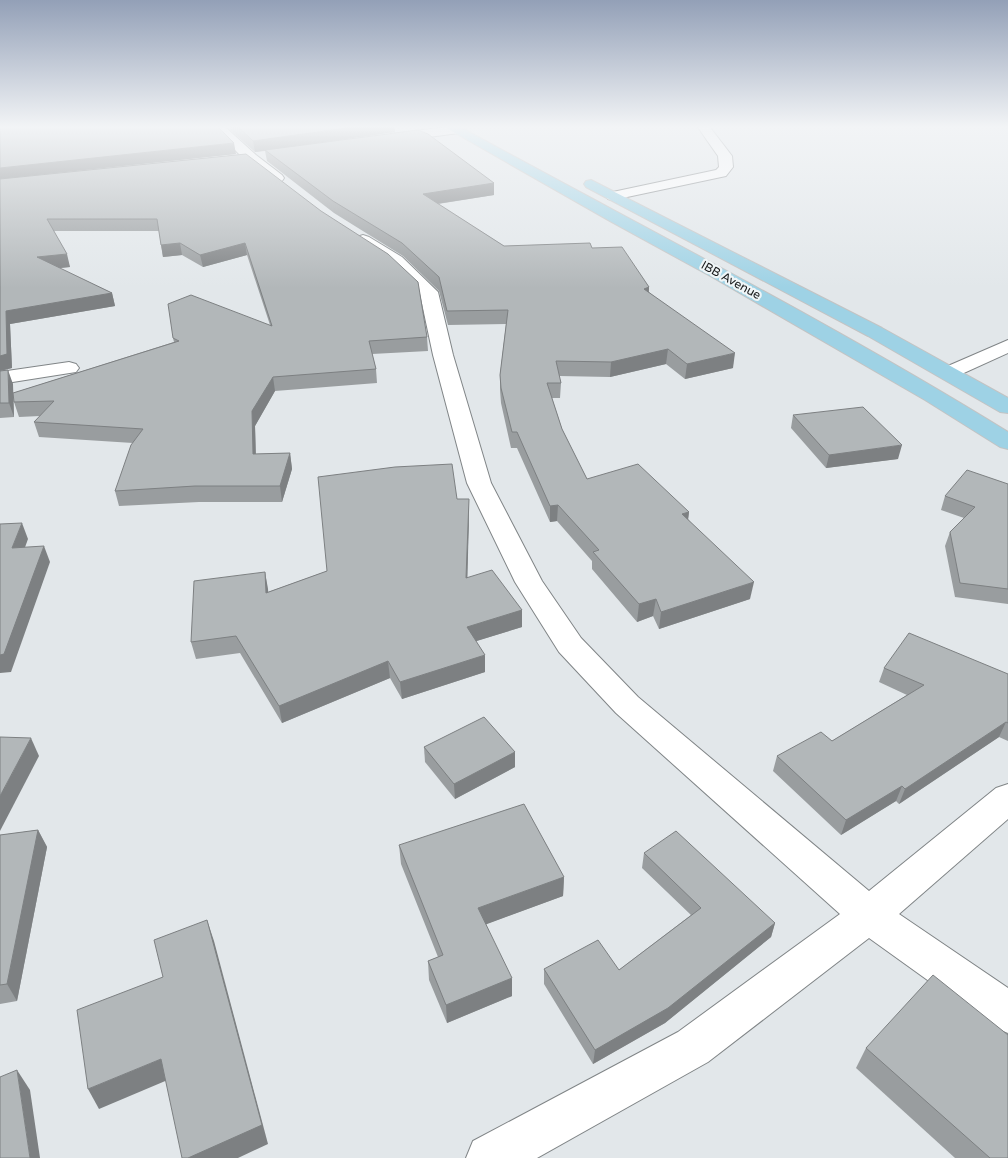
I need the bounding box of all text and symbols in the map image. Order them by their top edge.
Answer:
street label: IBB Avenue [699,258,763,302]

